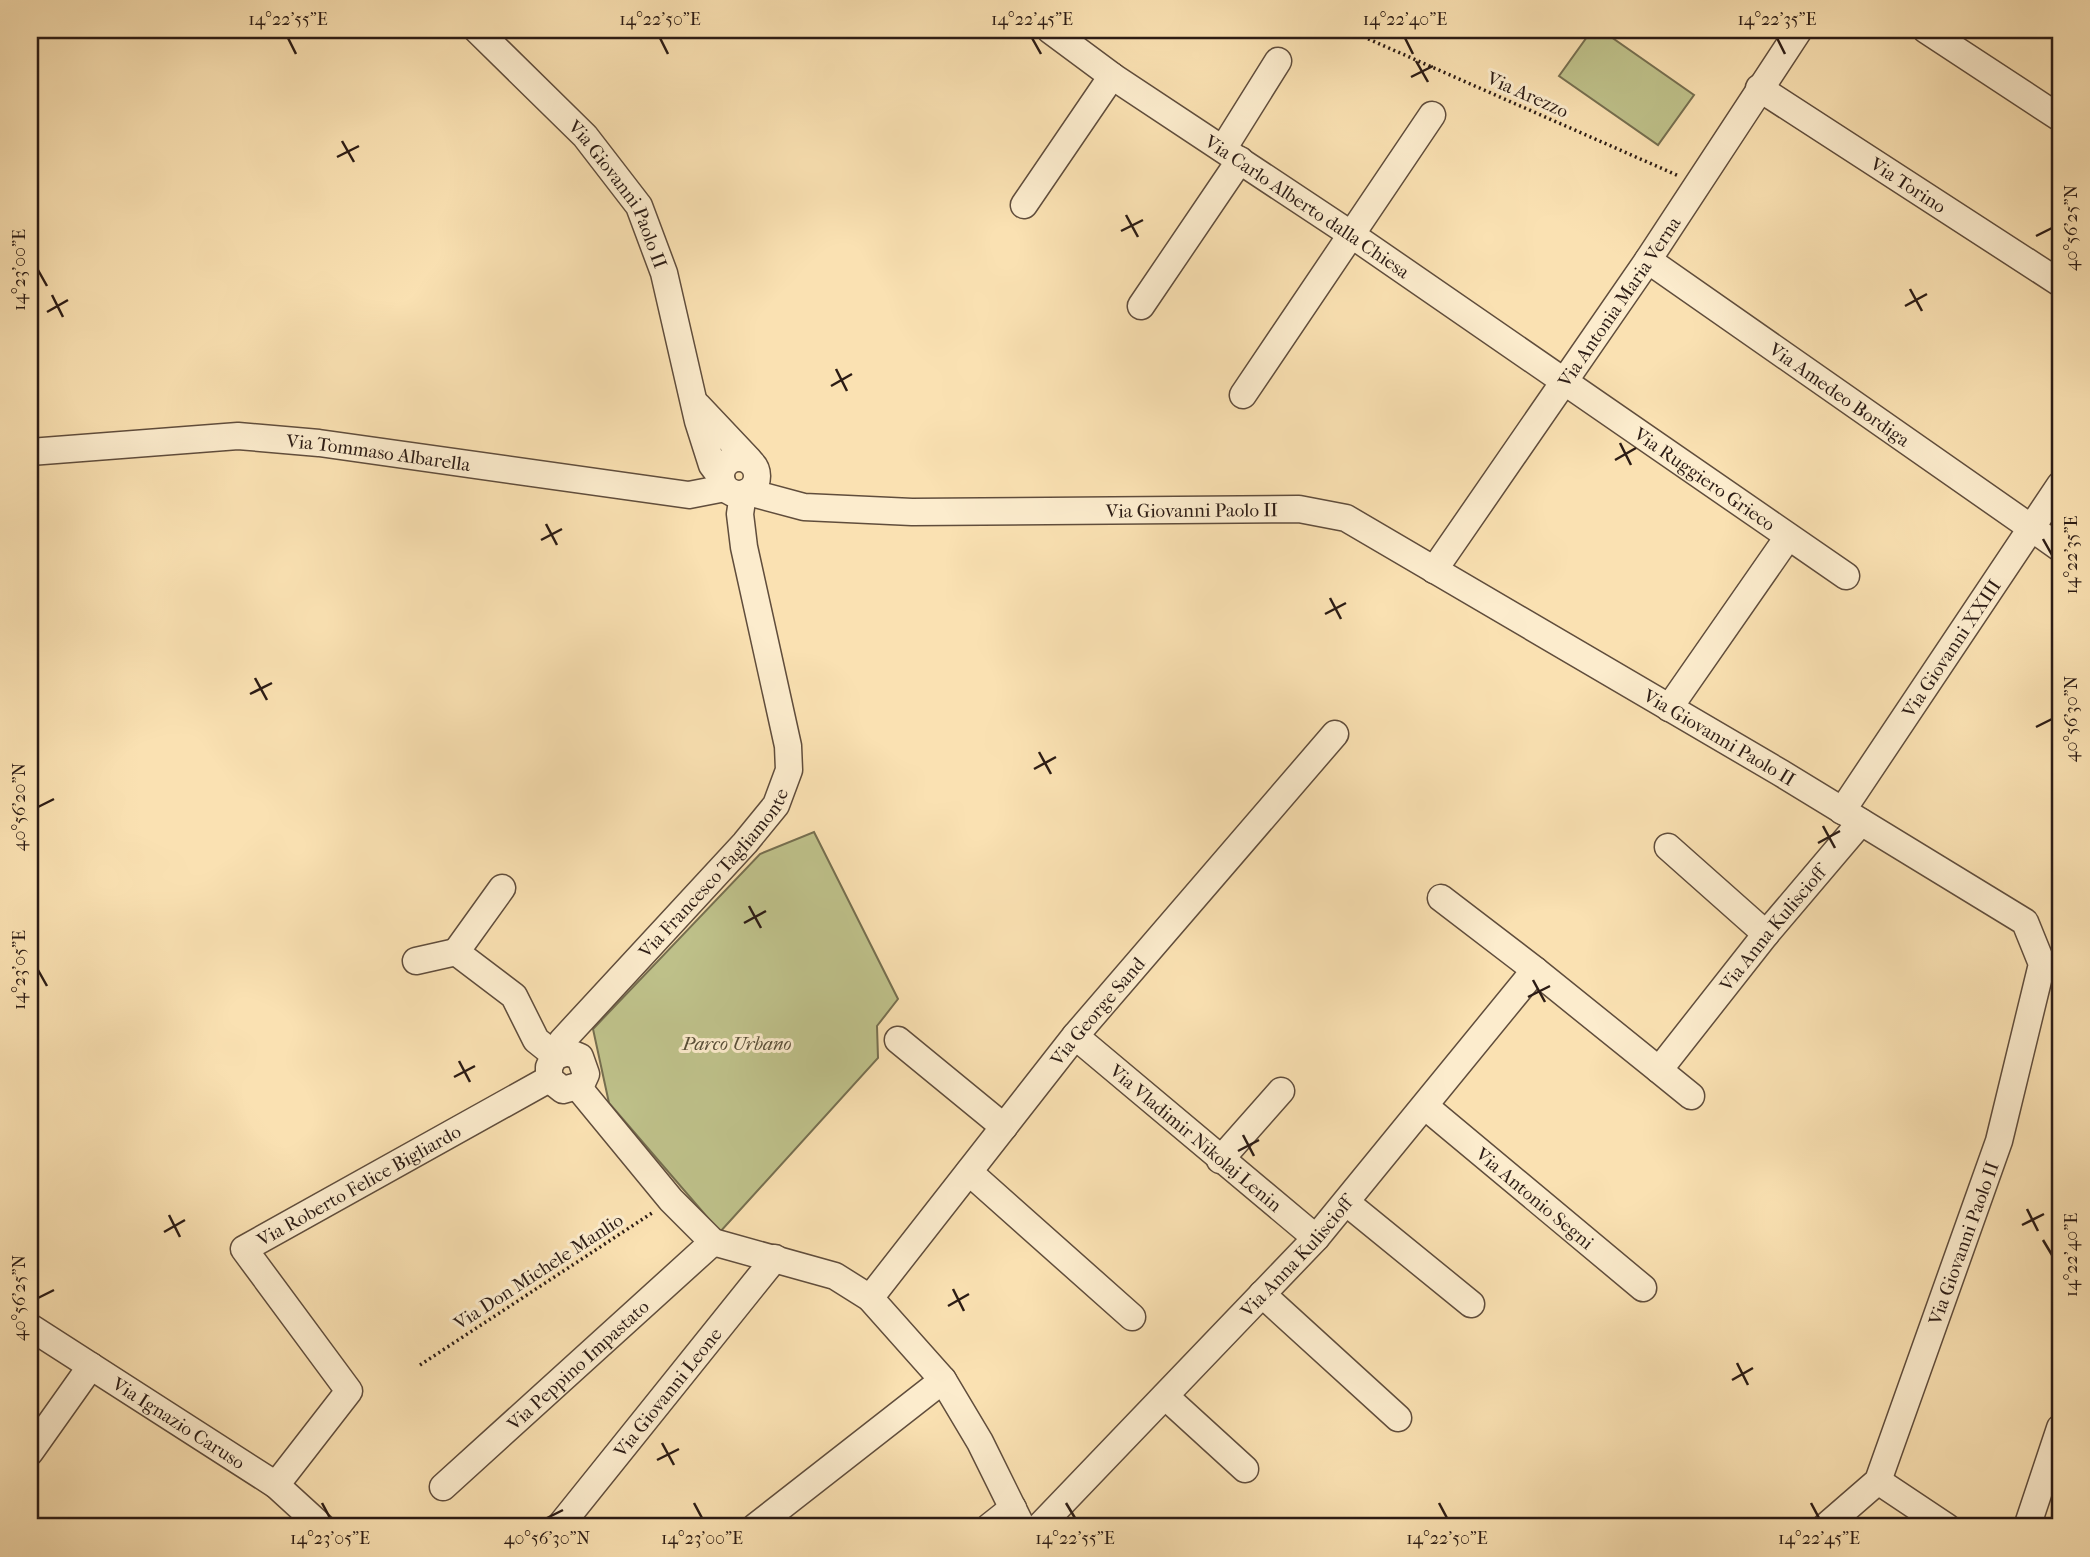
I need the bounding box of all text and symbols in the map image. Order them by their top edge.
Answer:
text: 14°22'55"E [248,9,328,30]
text: 14°22'50"E [619,9,701,30]
text: 14°22'45"E [991,9,1073,30]
text: 14°22'40"E [1363,9,1447,30]
text: 14°22'35"E [1737,9,1817,30]
street label: Via Arezzo [1482,67,1572,123]
street label: Via Giovanni Paolo II [563,115,671,271]
street label: Via Carlo Alberto dalla Chiesa [1200,130,1414,283]
street label: Via Torino [1865,153,1950,218]
text: 40°56'25"N [2061,185,2082,271]
street label: Via Antonia Maria Verna [1553,213,1686,392]
text: 14°23'00"E [9,229,30,311]
street label: Via Amedeo Bordiga [1764,338,1914,452]
street label: Via Ruggiero Grieco [1629,423,1779,536]
street label: Via Tommaso Albarella [284,430,472,476]
street label: Via Giovanni Paolo II [1105,499,1278,523]
text: 14°22'35"E [2061,515,2082,595]
street label: Via Giovanni XXIII [1897,576,2006,723]
text: 40°56'30"N [2061,675,2082,762]
street label: Via Giovanni Paolo II [1638,684,1799,791]
text: 40°56'20"N [9,762,30,851]
street label: Via Francesco Tagliamonte [634,786,793,963]
street label: Via Anna Kuliscioff [1715,859,1834,997]
text: 14°23'05"E [9,930,30,1010]
street label: Via George Sand [1046,953,1150,1071]
park label: Parco Urbano [681,1033,792,1055]
street label: Via Vladimir Nikolaj Lenin [1104,1059,1286,1217]
street label: Via Roberto Felice Bigliardo [253,1120,465,1252]
street label: Via Antonio Segni [1470,1143,1598,1254]
street label: Via Giovanni Paolo II [1924,1159,2004,1329]
street label: Via Anna Kuliscioff [1236,1189,1360,1323]
street label: Via Don Michele Manlio [449,1209,627,1335]
text: 14°22'40"E [2061,1213,2082,1297]
text: 40°56'25"N [9,1255,30,1341]
street label: Via Peppino Impastato [502,1295,654,1436]
street label: Via Giovanni Leone [609,1324,727,1463]
street label: Via Ignazio Caruso [107,1372,249,1474]
text: 14°23'05"E [290,1528,370,1549]
text: 40°56'30"N [504,1528,591,1549]
text: 14°23'00"E [661,1528,743,1549]
text: 14°22'55"E [1035,1528,1115,1549]
text: 14°22'50"E [1406,1528,1488,1549]
text: 14°22'45"E [1778,1528,1860,1549]

